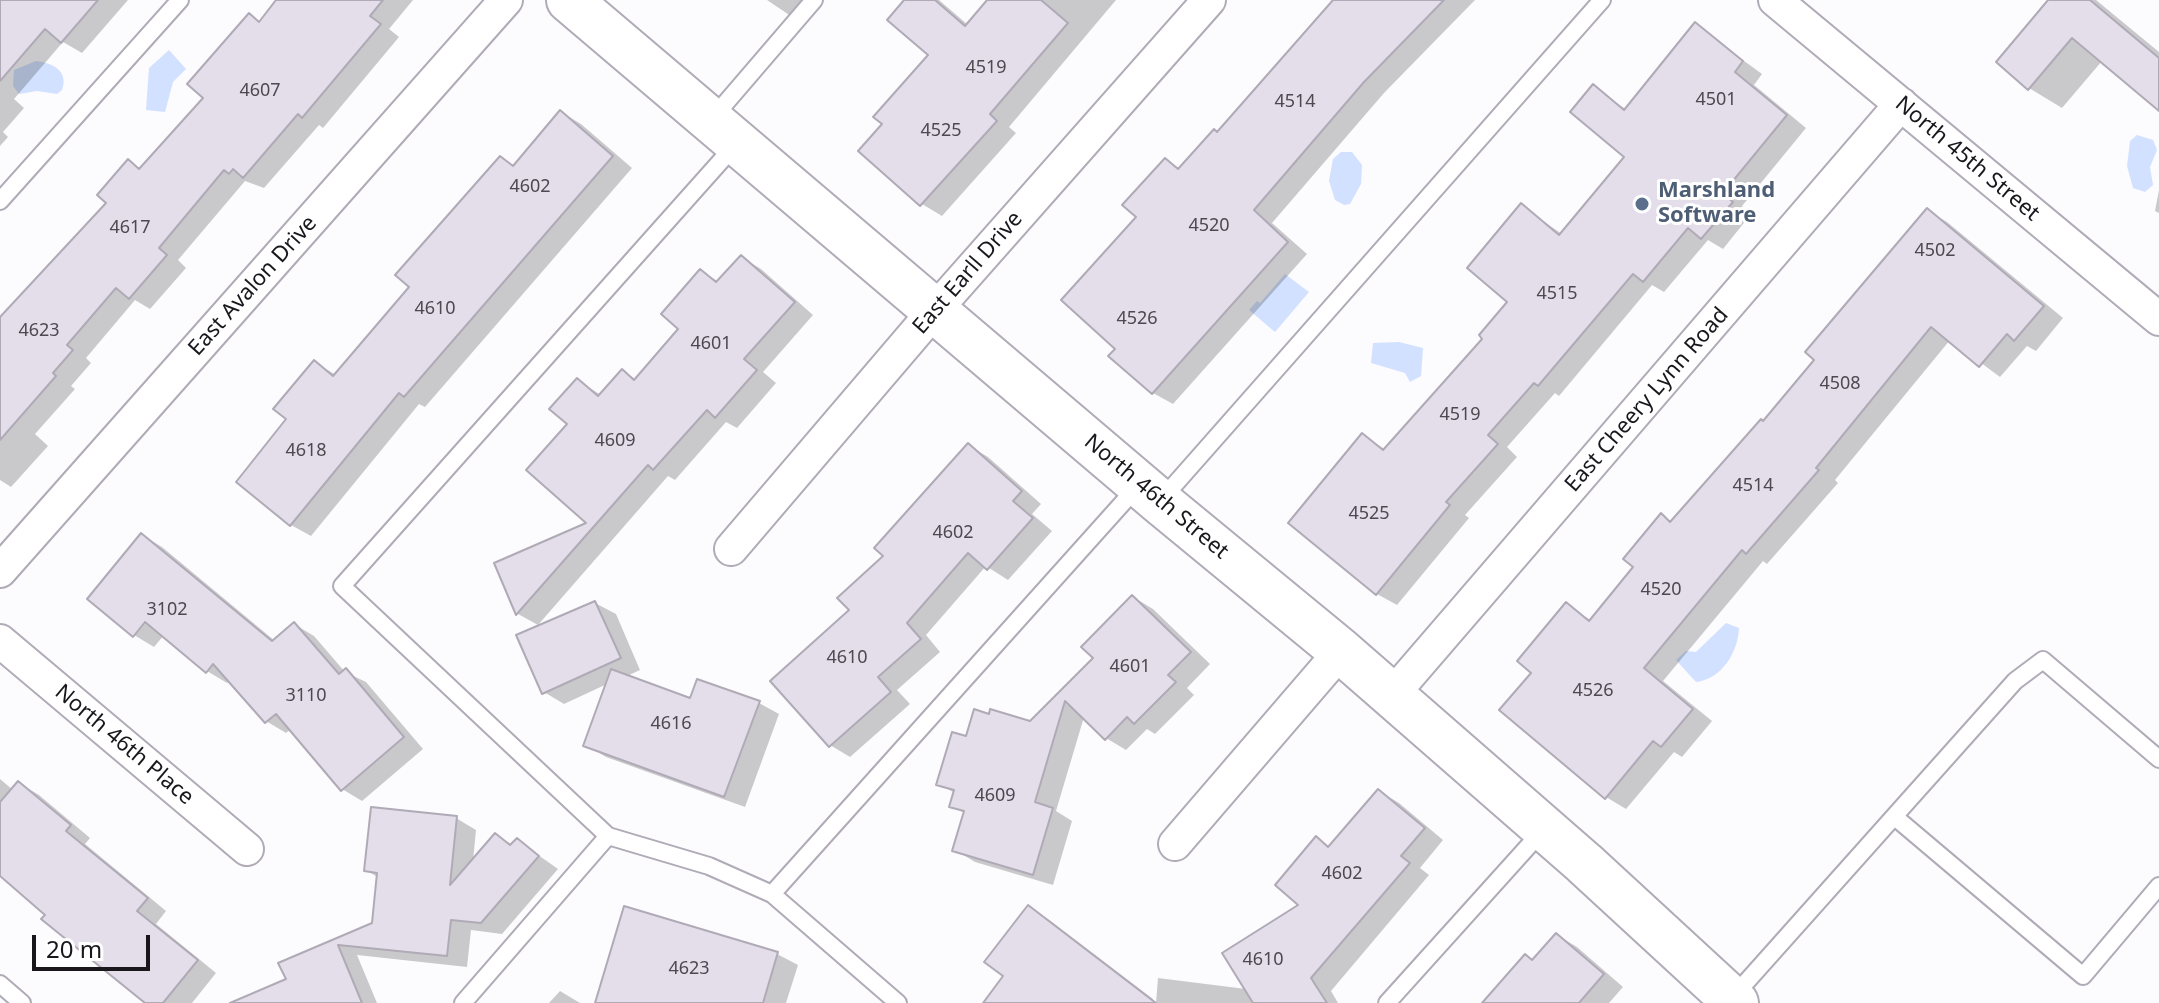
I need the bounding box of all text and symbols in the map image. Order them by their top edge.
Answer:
house number: 4519 [965,57,1007,79]
house number: 4607 [239,80,281,102]
house number: 4501 [1695,89,1737,111]
house number: 4514 [1274,91,1316,113]
street label: North 45th Street [1889,91,2045,227]
house number: 4525 [920,120,962,142]
house number: 4602 [509,176,551,198]
place label: Marshland Software [1658,178,1775,230]
marker: Marshland Software [1633,195,1651,213]
street label: East Earll Drive [908,206,1028,340]
street label: East Avalon Drive [183,211,323,361]
house number: 4520 [1188,215,1230,237]
house number: 4617 [109,217,151,239]
house number: 4502 [1914,240,1956,262]
house number: 4515 [1536,283,1578,305]
house number: 4610 [414,298,456,320]
street label: East Cheery Lynn Road [1560,302,1734,498]
house number: 4526 [1116,308,1158,330]
house number: 4623 [18,320,60,342]
house number: 4601 [690,333,732,355]
house number: 4508 [1819,373,1861,395]
house number: 4519 [1439,404,1481,426]
street label: North 46th Street [1078,429,1234,565]
house number: 4609 [594,430,636,452]
house number: 4618 [285,440,327,462]
house number: 4514 [1732,475,1774,497]
house number: 4525 [1348,503,1390,525]
house number: 4602 [932,522,974,544]
house number: 4520 [1640,579,1682,601]
house number: 3102 [146,599,188,621]
house number: 4610 [826,647,868,669]
house number: 4601 [1109,656,1151,678]
street label: North 46th Place [49,679,199,811]
house number: 4526 [1572,680,1614,702]
house number: 3110 [285,685,327,707]
house number: 4616 [650,713,692,735]
house number: 4609 [974,785,1016,807]
house number: 4602 [1321,863,1363,885]
scale bar [36,919,154,969]
text: 20 m [46,932,102,965]
house number: 4610 [1242,949,1284,971]
house number: 4623 [668,958,710,980]

